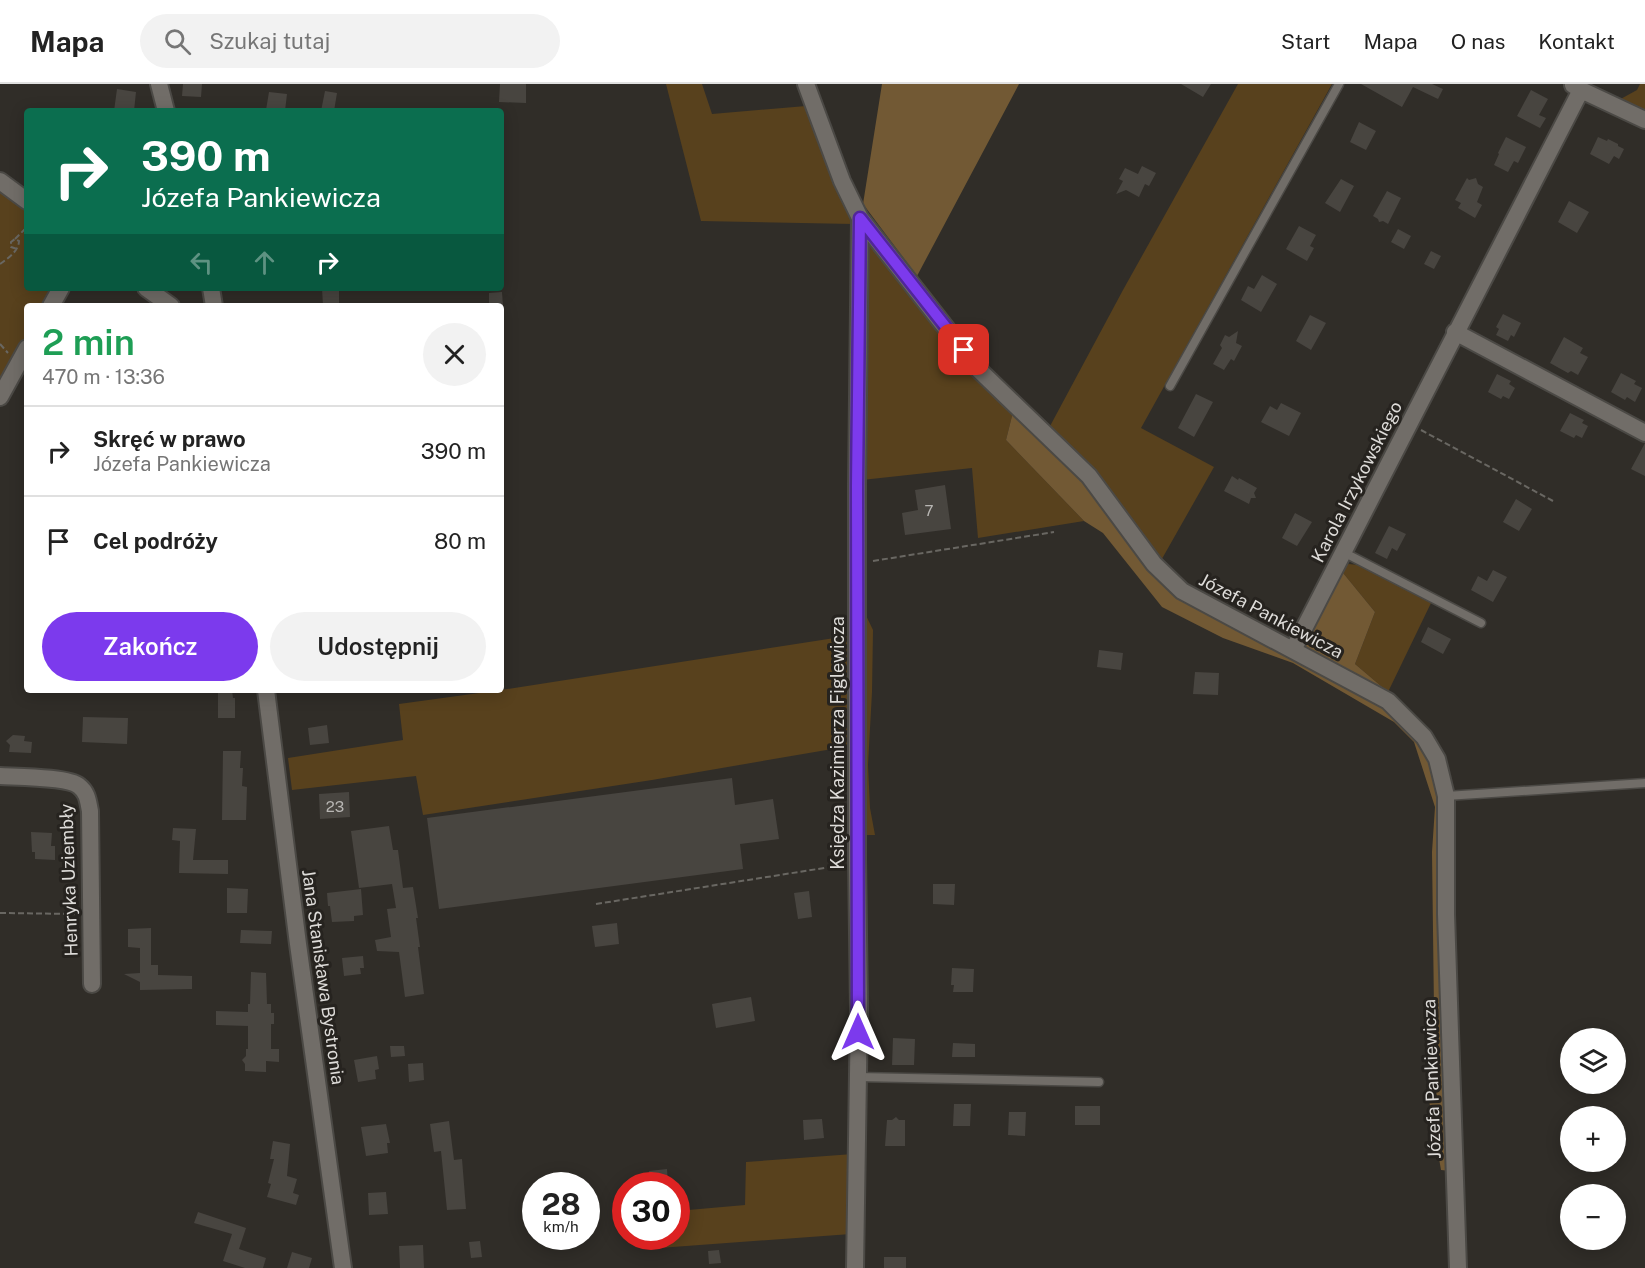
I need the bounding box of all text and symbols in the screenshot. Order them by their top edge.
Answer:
search box [140,14,560,68]
text: Mapa [30,25,104,58]
icon: search [161,25,194,58]
text: Szukaj tutaj [209,28,330,54]
text: Start [1281,29,1331,54]
text: Mapa [1364,29,1418,54]
text: O nas [1451,29,1505,54]
text: Kontakt [1538,29,1615,54]
text: 390 m [141,131,271,180]
icon: right [42,132,120,210]
text: Józefa Pankiewicza [141,181,381,213]
icon: left [185,246,218,279]
icon: ahead [248,246,281,279]
icon: right [311,246,344,279]
text: 2 min [42,321,135,363]
button: close [423,323,486,386]
pin [938,324,989,375]
icon: arrive [947,333,980,366]
text: 470 m · 13:36 [42,365,165,389]
street label: Karola Irzykowskiego [1307,398,1406,566]
text: Skręć w prawo [93,426,246,452]
icon: right [42,435,75,468]
text: 390 m [421,438,486,464]
text: Józefa Pankiewicza [93,452,271,476]
house number: 7 [924,502,934,519]
icon: arrive [42,525,75,558]
text: Cel podróży [93,528,218,554]
text: 80 m [434,528,486,554]
street label: Józefa Pankiewicza [1196,569,1347,662]
button: Zakończ [42,612,258,681]
button: Udostępnij [270,612,486,681]
street label: Księdza Kazimierza Figlewicza [827,616,848,870]
house number: 23 [326,798,344,815]
street label: Henryka Uziembły [55,803,82,957]
street label: Jana Stanisława Bystronia [298,868,349,1086]
street label: Józefa Pankiewicza [1418,999,1445,1159]
position arrow [826,1000,890,1064]
map controls [1560,1028,1626,1250]
button: layers [1560,1028,1626,1094]
button: + [1560,1106,1626,1172]
speed limit sign: 30 [612,1172,690,1250]
button: − [1560,1184,1626,1250]
text: 28 [541,1186,581,1222]
text: km/h [543,1218,579,1235]

